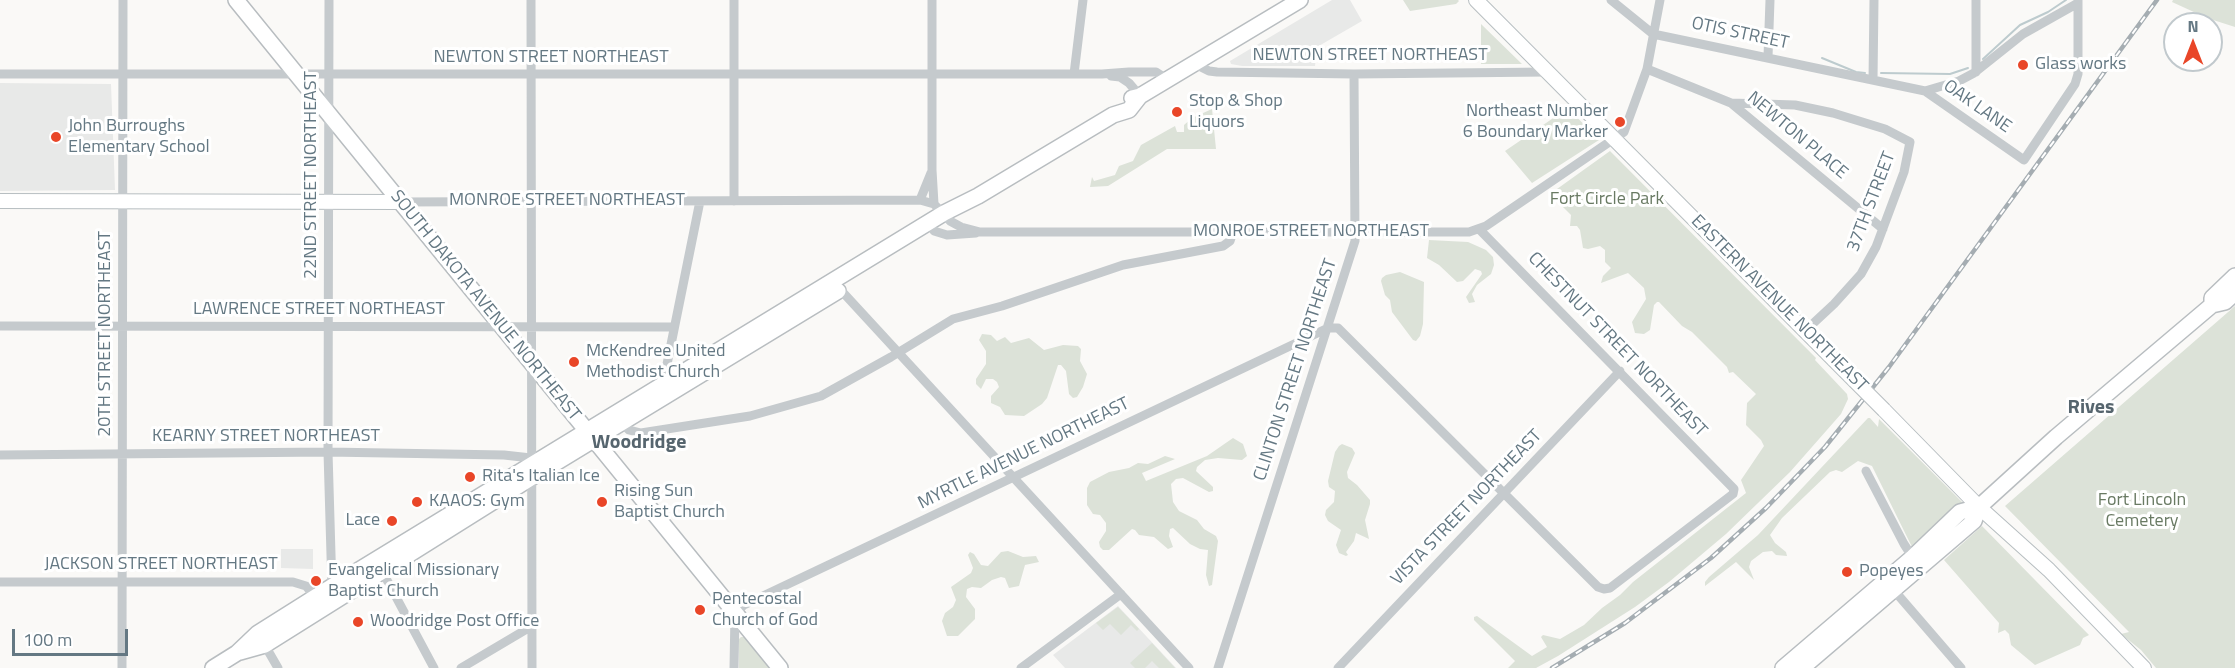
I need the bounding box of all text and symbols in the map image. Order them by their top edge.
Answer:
north arrow [2163,12,2223,72]
street label: OTIS STREET [1689,13,1791,55]
text: N [2187,14,2199,38]
street label: NEWTON STREET NORTHEAST [1252,45,1488,67]
street label: NEWTON STREET NORTHEAST [433,47,669,69]
place label: Glass works [2035,54,2126,76]
marker: Glass works [2016,58,2030,72]
street label: 22ND STREET NORTHEAST [301,71,323,279]
street label: OAK LANE [1939,76,2015,138]
street label: NEWTON PLACE [1742,88,1852,184]
place label: Stop & Shop Liquors [1189,91,1283,134]
place label: Northeast Number 6 Boundary Marker [1463,101,1608,144]
marker: Stop & Shop Liquors [1170,105,1184,119]
marker: Northeast Number 6 Boundary Marker [1613,115,1627,129]
place label: John Burroughs Elementary School [68,116,210,158]
marker: John Burroughs Elementary School [49,130,63,144]
street label: 37TH STREET [1843,149,1901,255]
street label: SOUTH DAKOTA AVENUE NORTHEAST [385,186,585,426]
park label: Fort Circle Park [1550,189,1664,211]
street label: MONROE STREET NORTHEAST [449,190,685,212]
street label: EASTERN AVENUE NORTHEAST [1686,211,1872,397]
street label: MONROE STREET NORTHEAST [1193,221,1429,243]
street label: 20TH STREET NORTHEAST [95,231,117,437]
street label: CHESTNUT STREET NORTHEAST [1523,248,1711,442]
street label: CLINTON STREET NORTHEAST [1250,256,1342,484]
street label: LAWRENCE STREET NORTHEAST [193,299,445,321]
place label: McKendree United Methodist Church [586,341,725,384]
marker: McKendree United Methodist Church [567,355,581,369]
street label: MYRTLE AVENUE NORTHEAST [915,393,1133,515]
district label: Rives [2067,396,2115,420]
street label: KEARNY STREET NORTHEAST [152,426,380,448]
street label: VISTA STREET NORTHEAST [1387,426,1547,590]
district label: Woodridge [592,431,686,455]
place label: Rita's Italian Ice [482,466,600,488]
marker: Rita's Italian Ice [463,470,477,484]
place label: Rising Sun Baptist Church [614,481,725,524]
park label: Fort Lincoln Cemetery [2098,490,2186,532]
place label: KAAOS: Gym [429,491,525,513]
marker: KAAOS: Gym [410,495,424,509]
marker: Rising Sun Baptist Church [595,495,609,509]
place label: Lace [346,510,380,532]
marker: Lace [385,514,399,528]
street label: JACKSON STREET NORTHEAST [44,554,278,576]
place label: Evangelical Missionary Baptist Church [328,560,499,602]
place label: Popeyes [1859,561,1924,583]
marker: Popeyes [1840,565,1854,579]
marker: Evangelical Missionary Baptist Church [309,574,323,588]
place label: Pentecostal Church of God [712,589,818,632]
marker: Pentecostal Church of God [693,603,707,617]
place label: Woodridge Post Office [370,611,539,633]
marker: Woodridge Post Office [351,615,365,629]
scale bar [15,617,130,655]
text: 100 m [23,626,72,653]

